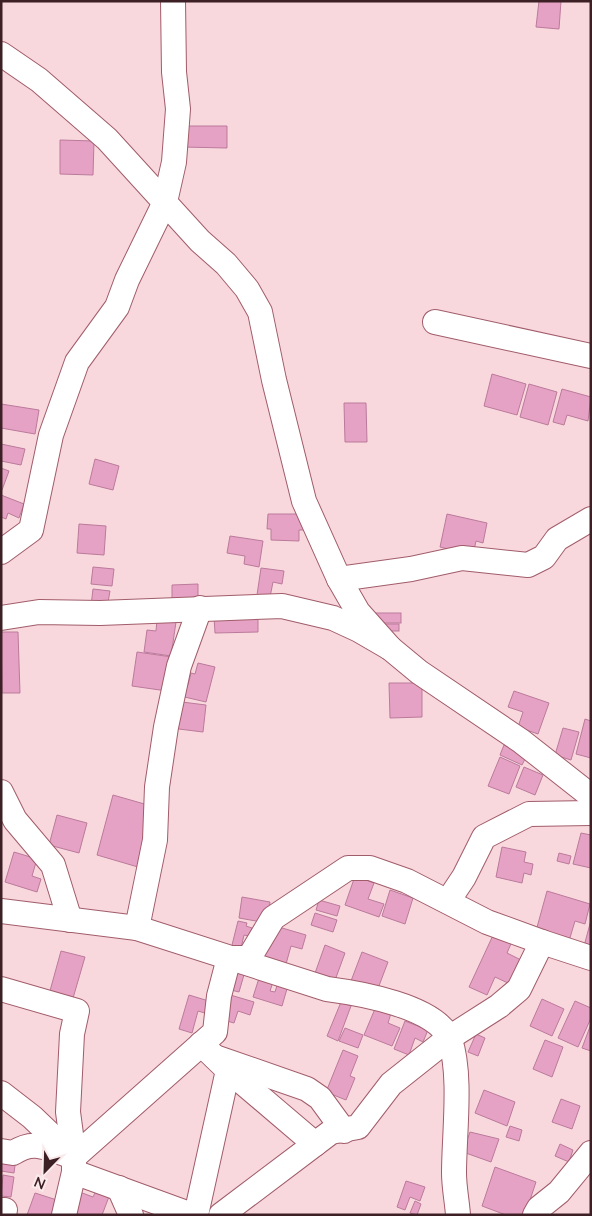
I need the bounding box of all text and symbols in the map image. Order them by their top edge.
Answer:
north arrow [20,1146,70,1196]
text: N [31,1173,48,1193]

